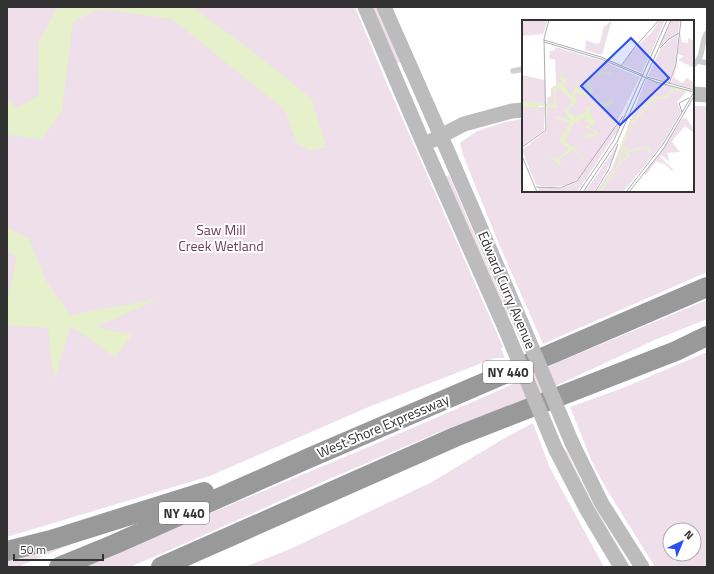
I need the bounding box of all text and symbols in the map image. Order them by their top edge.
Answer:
inset map [522,20,694,192]
park label: Saw Mill Creek Wetland [178,219,264,256]
street label: Edward Curry Avenue [473,228,542,352]
road number: NY 440 [483,361,533,383]
street label: West Shore Expressway [314,388,452,463]
road number: NY 440 [159,502,209,524]
north arrow [662,522,702,562]
text: N [681,526,697,543]
scale bar [14,536,103,562]
text: 50 m [20,540,46,559]

